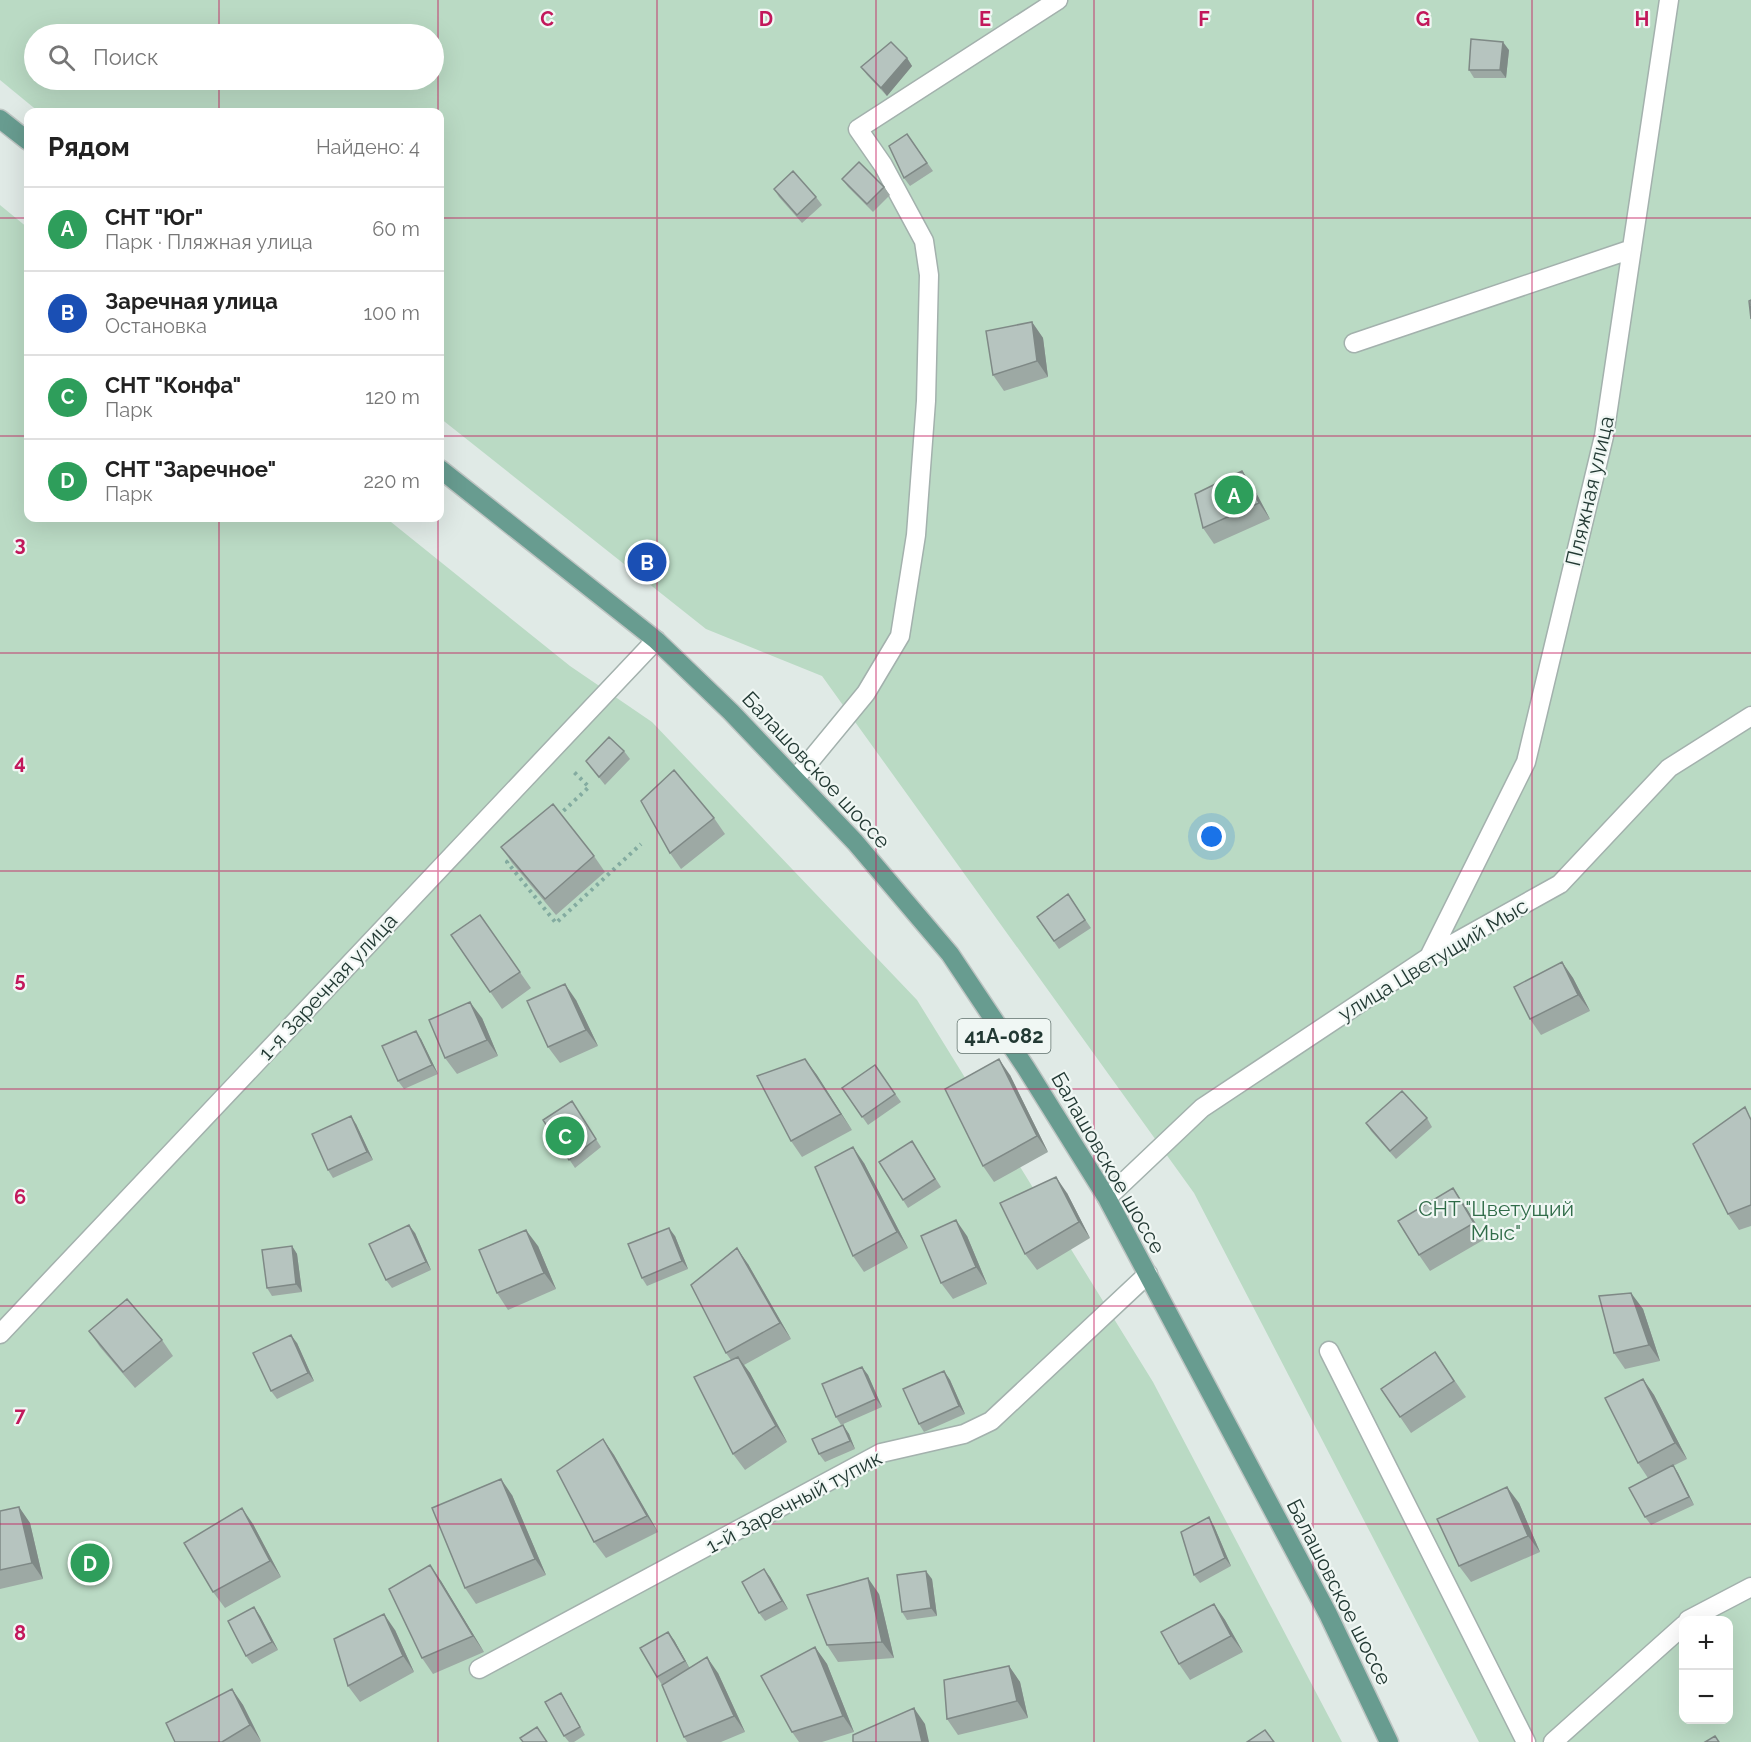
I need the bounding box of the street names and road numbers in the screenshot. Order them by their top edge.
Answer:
street label: Пляжная улица [1560,413,1619,568]
street label: Балашовское шоссе [737,686,896,853]
street label: улица Цветущий Мыс [1333,893,1532,1026]
street label: 1-я Заречная улица [253,908,402,1065]
road number: 41А-082 [958,1019,1050,1053]
street label: Балашовское шоссе [1046,1068,1171,1258]
street label: 1-й Заречный тупик [702,1445,886,1558]
street label: Балашовское шоссе [1282,1495,1397,1689]

